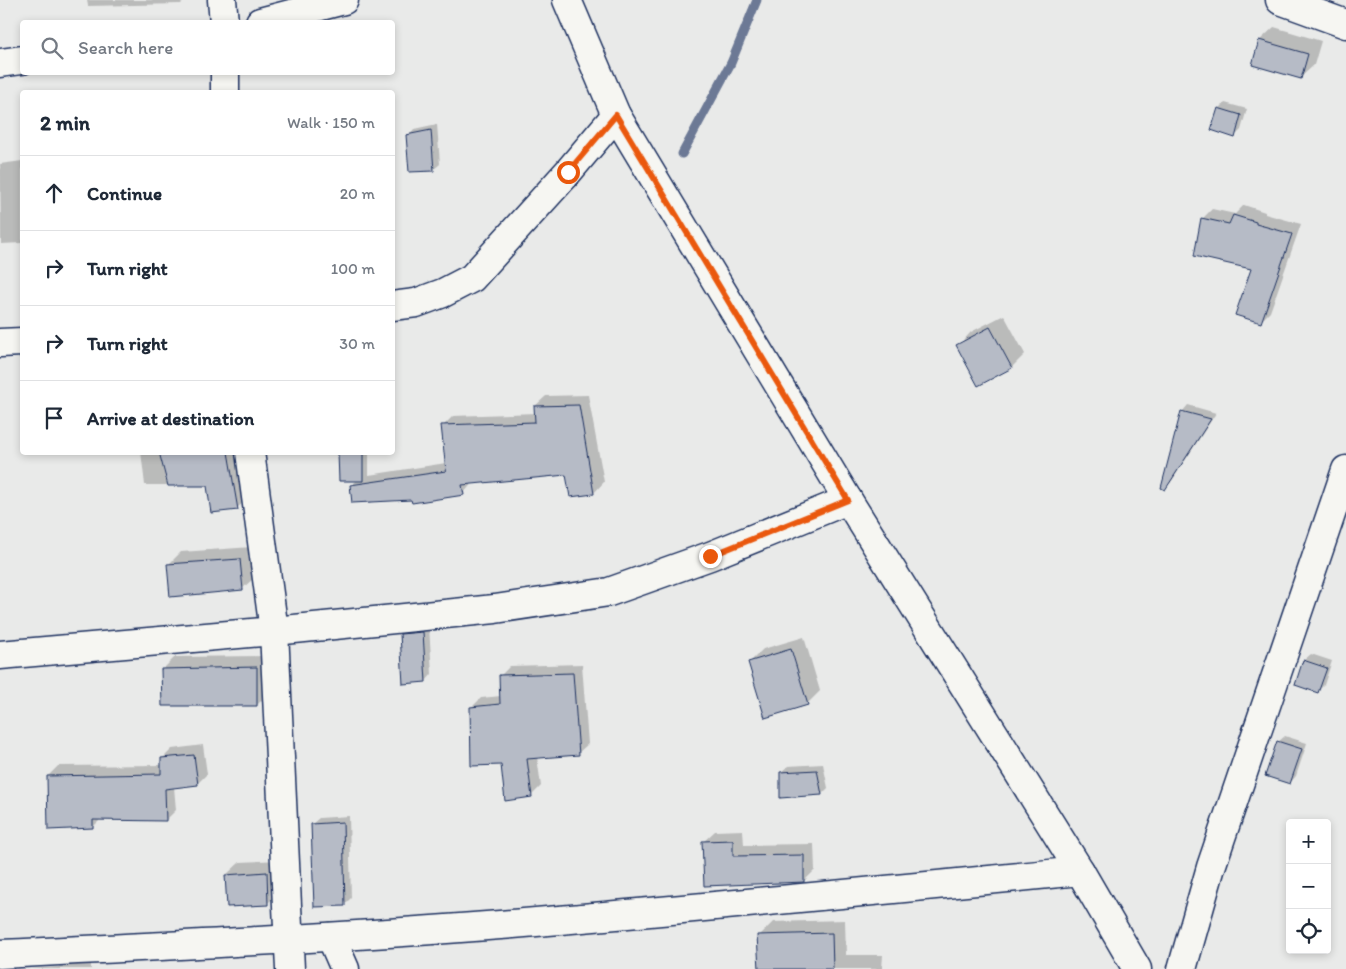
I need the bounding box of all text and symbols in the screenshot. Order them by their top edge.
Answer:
search box [20,20,395,75]
icon: search [38,34,66,62]
text: Search here [78,36,173,59]
text: 2 min [40,110,90,135]
text: Walk · 150 m [287,113,375,132]
route start [557,161,580,184]
icon: ahead [40,179,68,207]
text: Continue [87,182,162,205]
text: 20 m [340,184,375,203]
icon: right [40,254,68,282]
text: Turn right [87,257,168,280]
text: 100 m [331,259,375,278]
icon: right [40,329,68,357]
text: Turn right [87,332,168,355]
text: 30 m [339,334,375,353]
icon: arrive [40,404,68,432]
text: Arrive at destination [87,407,254,430]
route end [699,545,722,568]
map controls [1286,819,1331,954]
button: + [1286,819,1331,864]
button: − [1286,864,1331,909]
button: locate [1286,909,1331,954]

